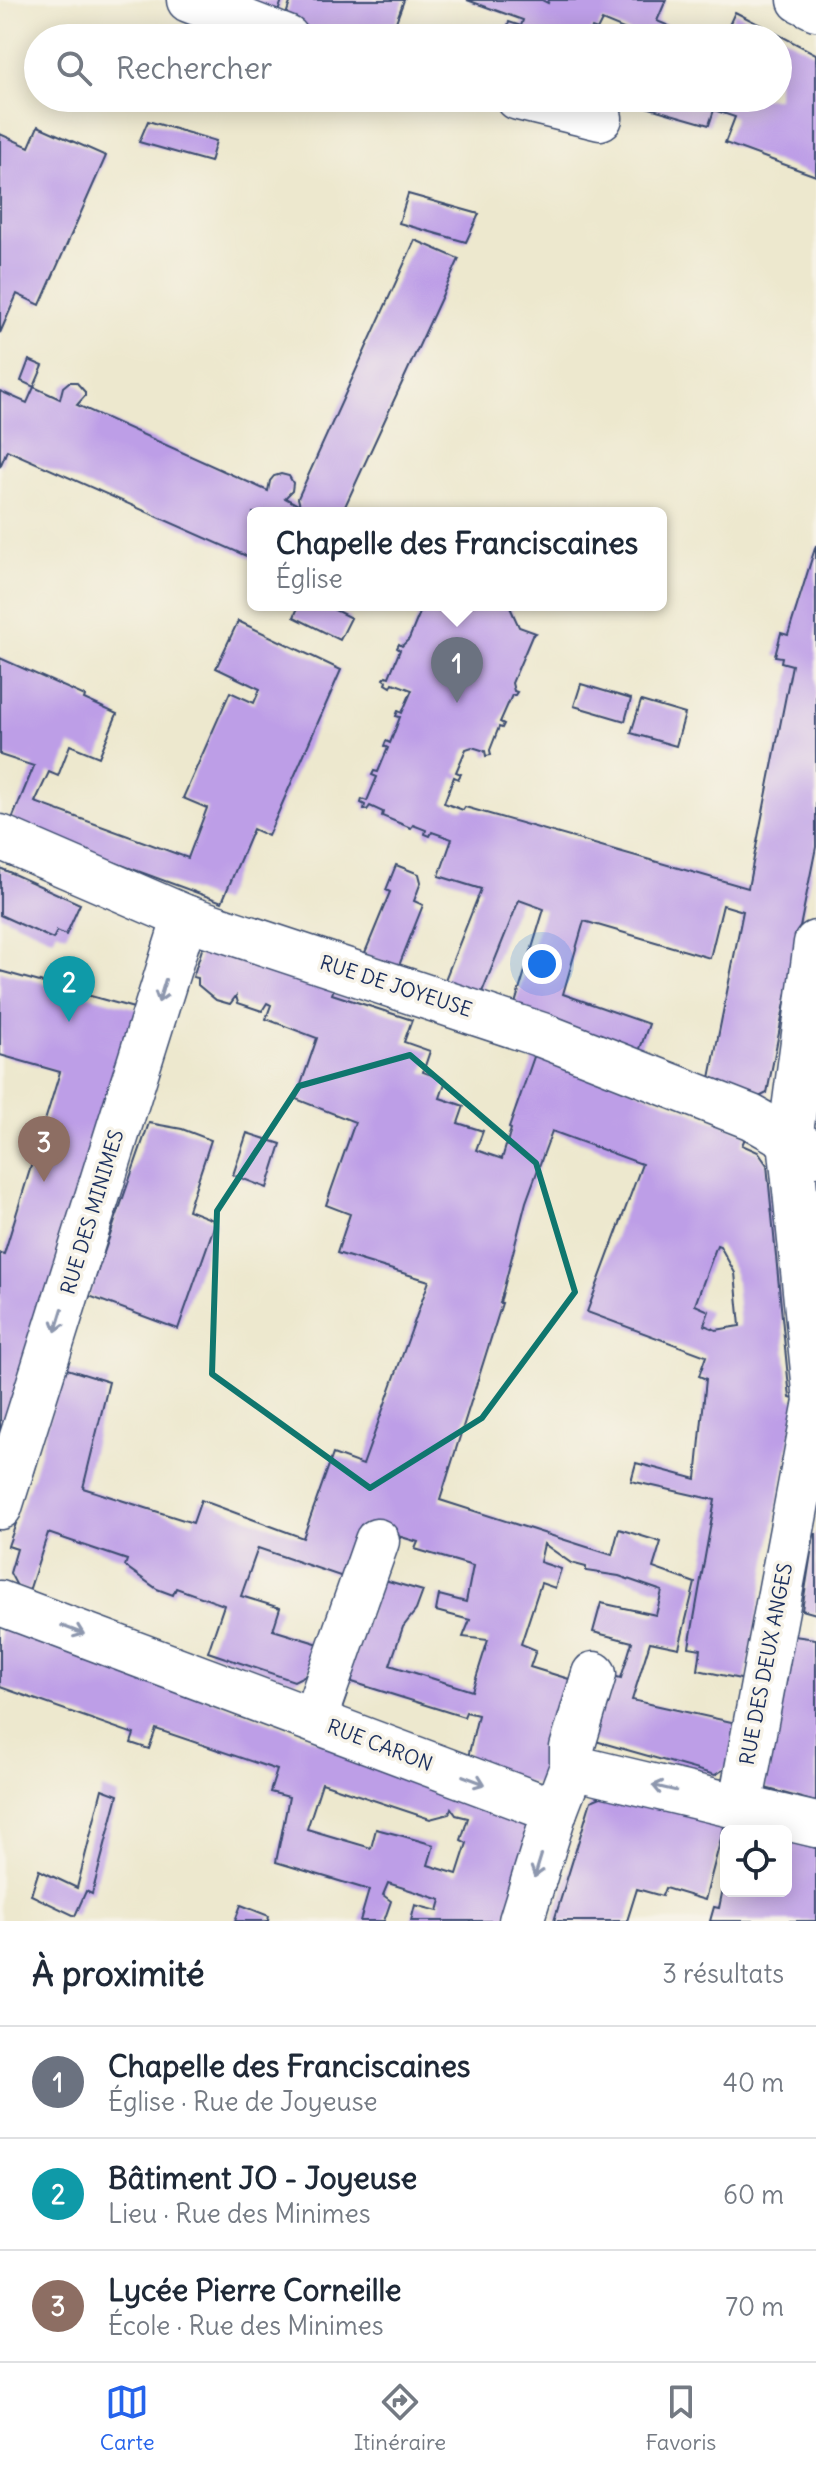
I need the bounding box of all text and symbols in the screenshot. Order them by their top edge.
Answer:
search box [24,24,792,112]
icon: search [52,46,96,90]
text: Rechercher [116,49,272,87]
popup [247,507,667,611]
text: Chapelle des Franciscaines [276,524,638,562]
text: Église [276,562,343,595]
pin: 1 [431,637,483,703]
your location [522,944,562,984]
street label: RUE DE JOYEUSE [317,949,475,1022]
pin: 2 [43,956,95,1022]
one-way arrow [153,979,168,1004]
pin: 3 [18,1116,70,1182]
street label: RUE DES MINIMES [55,1126,128,1297]
one-way arrow [51,1306,66,1332]
street label: RUE DES DEUX ANGES [734,1561,797,1767]
one-way arrow [60,1624,85,1638]
street label: RUE CARON [324,1713,436,1776]
one-way arrow [461,1774,486,1788]
one-way arrow [651,1780,677,1795]
map controls [720,1825,792,1897]
button: locate [720,1825,792,1897]
one-way arrow [530,1853,544,1878]
text: À proximité [32,1952,205,1995]
text: 3 résultats [662,1957,784,1990]
text: Chapelle des Franciscaines [108,2047,471,2085]
text: 1 [53,2066,63,2099]
text: 40 m [723,2066,784,2099]
text: Église · Rue de Joyeuse [108,2085,378,2118]
text: Bâtiment JO - Joyeuse [108,2159,417,2197]
text: 2 [51,2178,65,2211]
text: 60 m [723,2178,784,2211]
text: Lieu · Rue des Minimes [108,2197,370,2230]
text: Lycée Pierre Corneille [108,2271,401,2309]
text: 3 [51,2290,65,2323]
text: 70 m [725,2290,784,2323]
text: École · Rue des Minimes [108,2309,384,2342]
tab: Carte [100,2380,155,2456]
tab: Itinéraire [354,2380,446,2456]
tab: Favoris [645,2380,716,2456]

